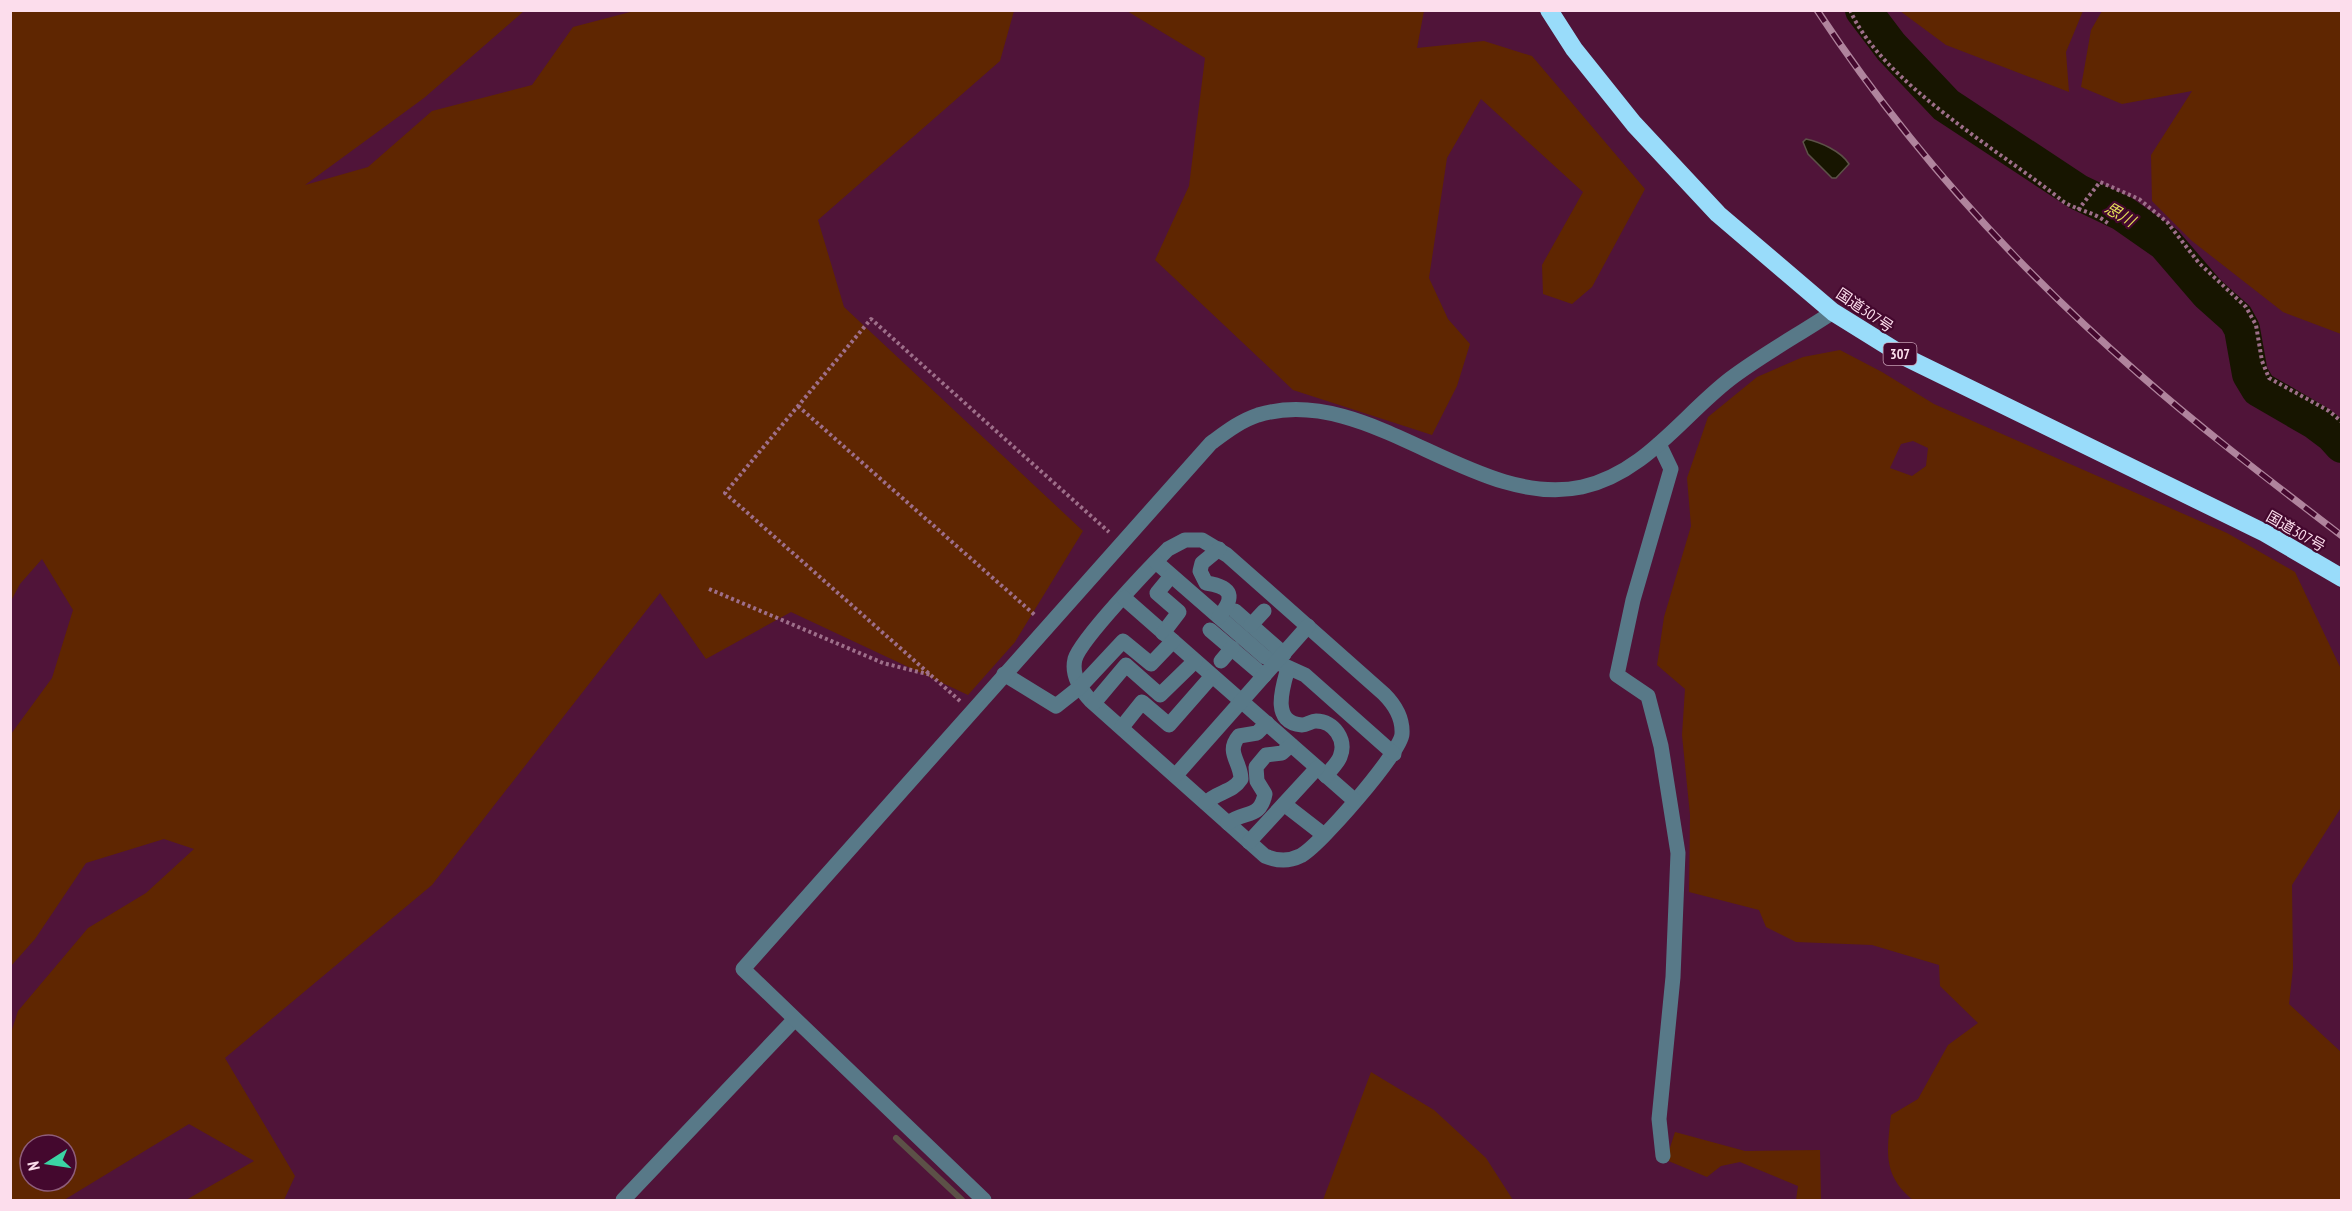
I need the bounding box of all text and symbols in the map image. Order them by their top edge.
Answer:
water label: 思川 [2101,197,2141,232]
street label: 国道307号 [1833,284,1897,336]
road number: 307 [1884,343,1916,365]
street label: 国道307号 [2263,506,2329,556]
north arrow [18,1133,78,1193]
text: N [23,1160,44,1172]

